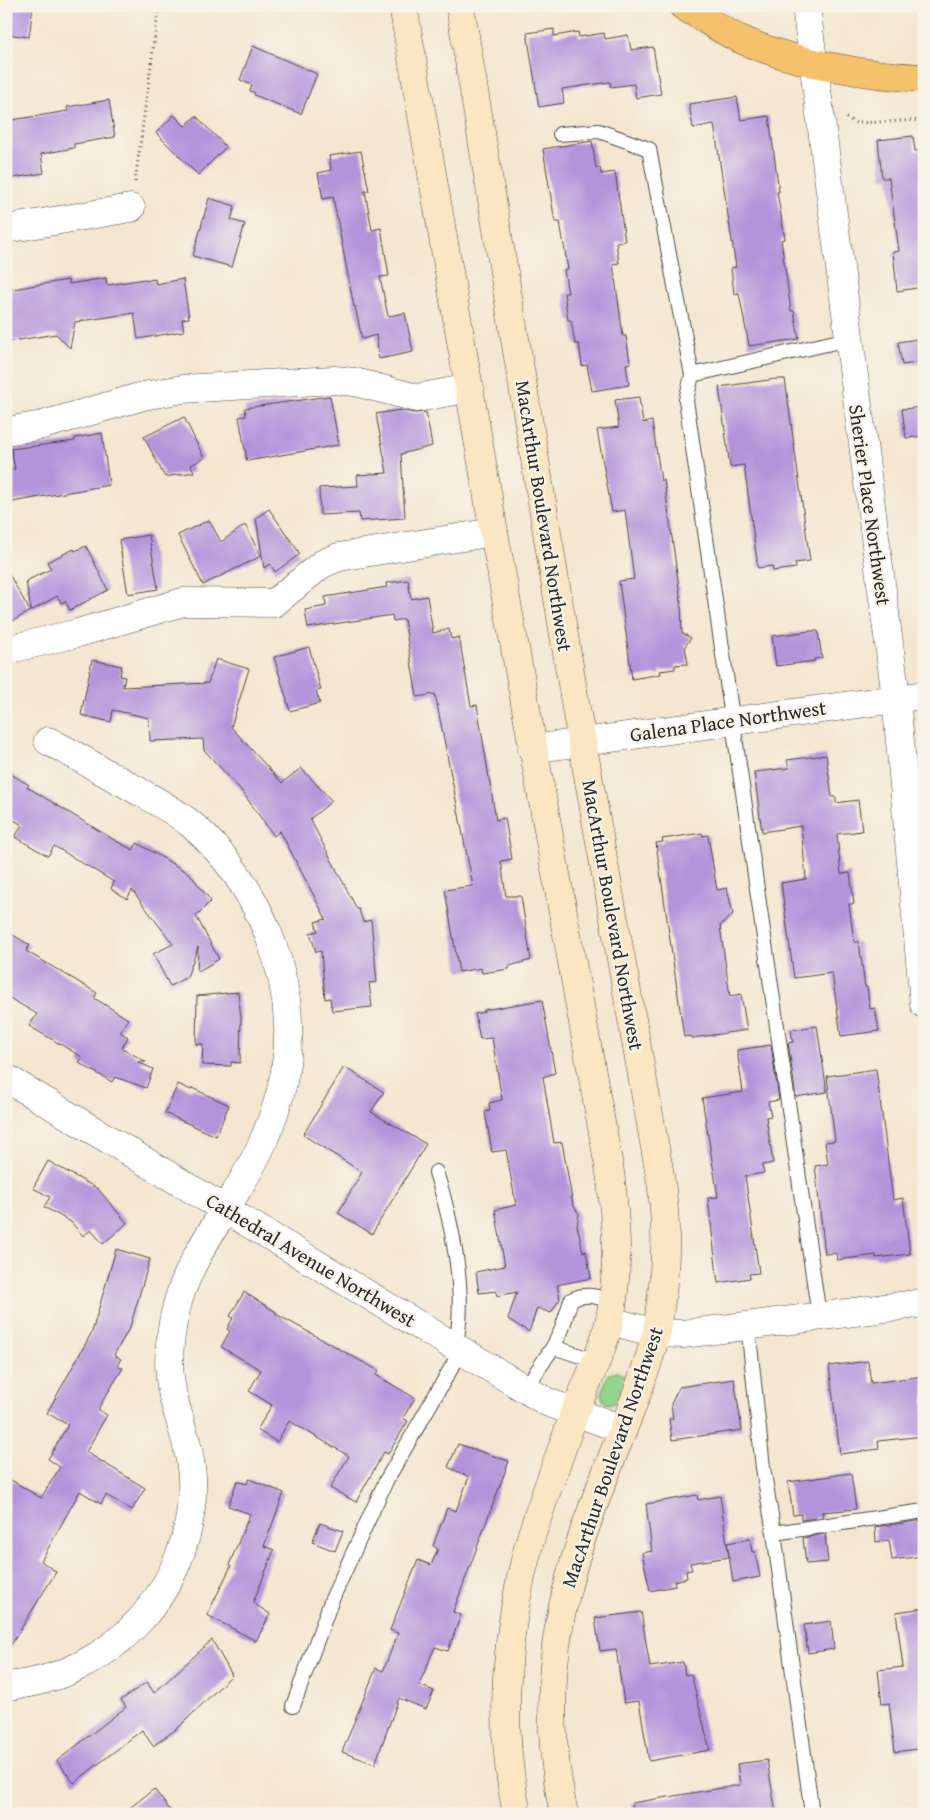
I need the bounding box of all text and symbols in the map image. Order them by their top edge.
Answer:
street label: MacArthur Boulevard Northwest [509,378,580,654]
street label: Sherier Place Northwest [842,403,899,607]
street label: Galena Place Northwest [628,692,828,749]
street label: MacArthur Boulevard Northwest [575,777,652,1053]
street label: Cathedral Avenue Northwest [201,1185,422,1334]
street label: MacArthur Boulevard Northwest [553,1322,670,1591]

